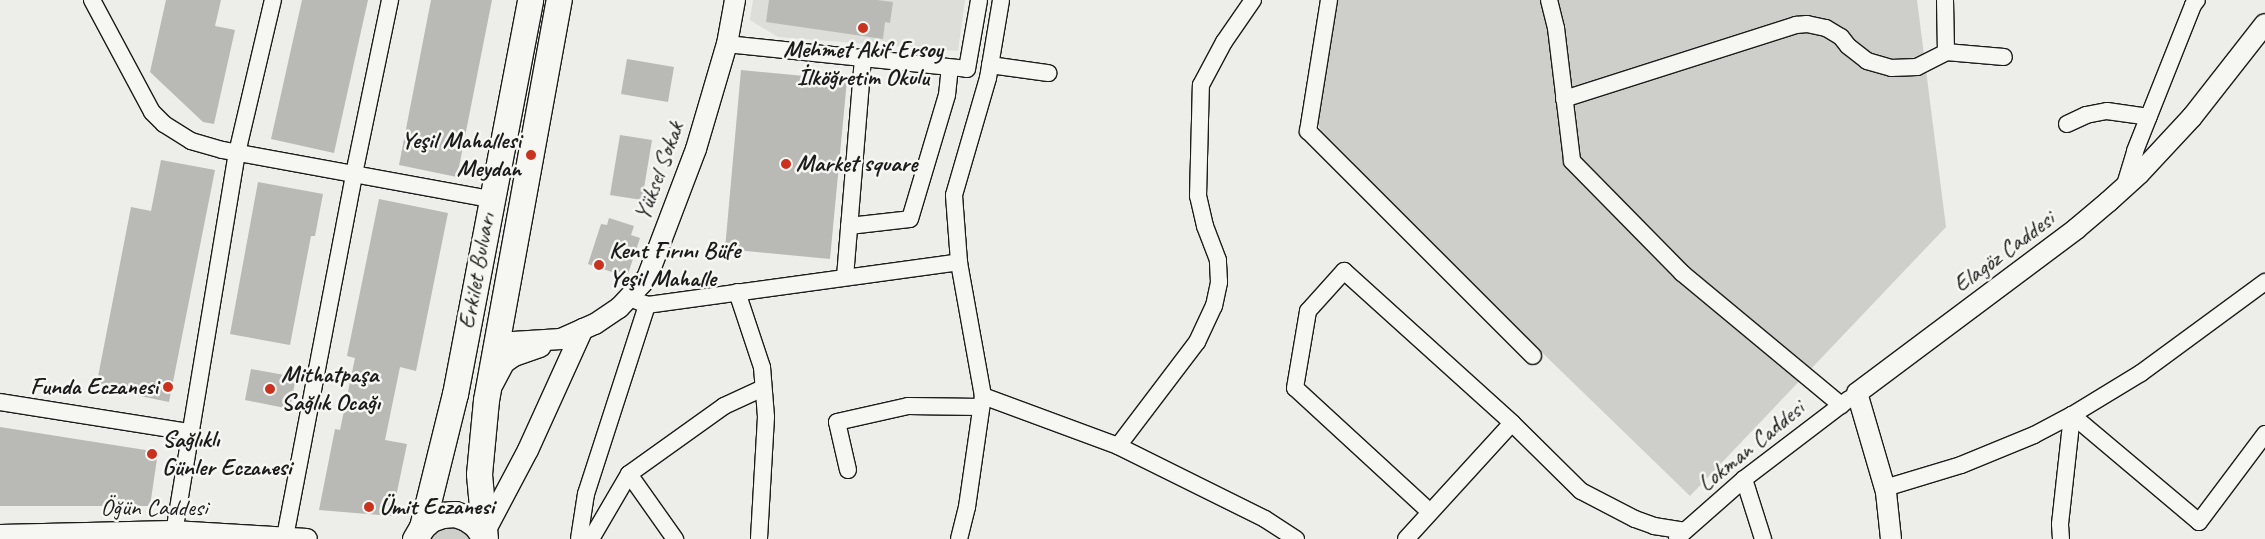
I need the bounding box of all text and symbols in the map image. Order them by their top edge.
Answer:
marker: Mehmet Akif Ersoy İlköğretim Okulu [857,22,869,34]
place label: Mehmet Akif Ersoy İlköğretim Okulu [783,36,943,92]
street label: Yüksel Sokak [628,118,690,224]
place label: Yeşil Mahallesi Meydan [400,127,521,183]
marker: Yeşil Mahallesi Meydan [525,149,537,161]
place label: Market square [796,150,916,178]
marker: Market square [780,158,792,170]
street label: Elagöz Caddesi [1948,205,2060,299]
street label: Erkilet Bulvarı [453,211,501,331]
place label: Kent Fırını Büfe Yeşil Mahalle [609,237,740,293]
marker: Kent Fırını Büfe Yeşil Mahalle [593,259,605,271]
place label: Mithatpaşa Sağlık Ocağı [281,361,380,417]
place label: Funda Eczanesi [30,373,158,401]
marker: Funda Eczanesi [162,381,174,393]
marker: Mithatpaşa Sağlık Ocağı [263,382,277,396]
street label: Lokman Caddesi [1692,394,1810,498]
place label: Sağlıklı Günler Eczanesi [162,426,292,482]
marker: Sağlıklı Günler Eczanesi [146,448,158,460]
place label: Ümit Eczanesi [379,493,495,521]
street label: Öğün Caddesi [100,494,208,522]
marker: Ümit Eczanesi [363,501,375,513]

